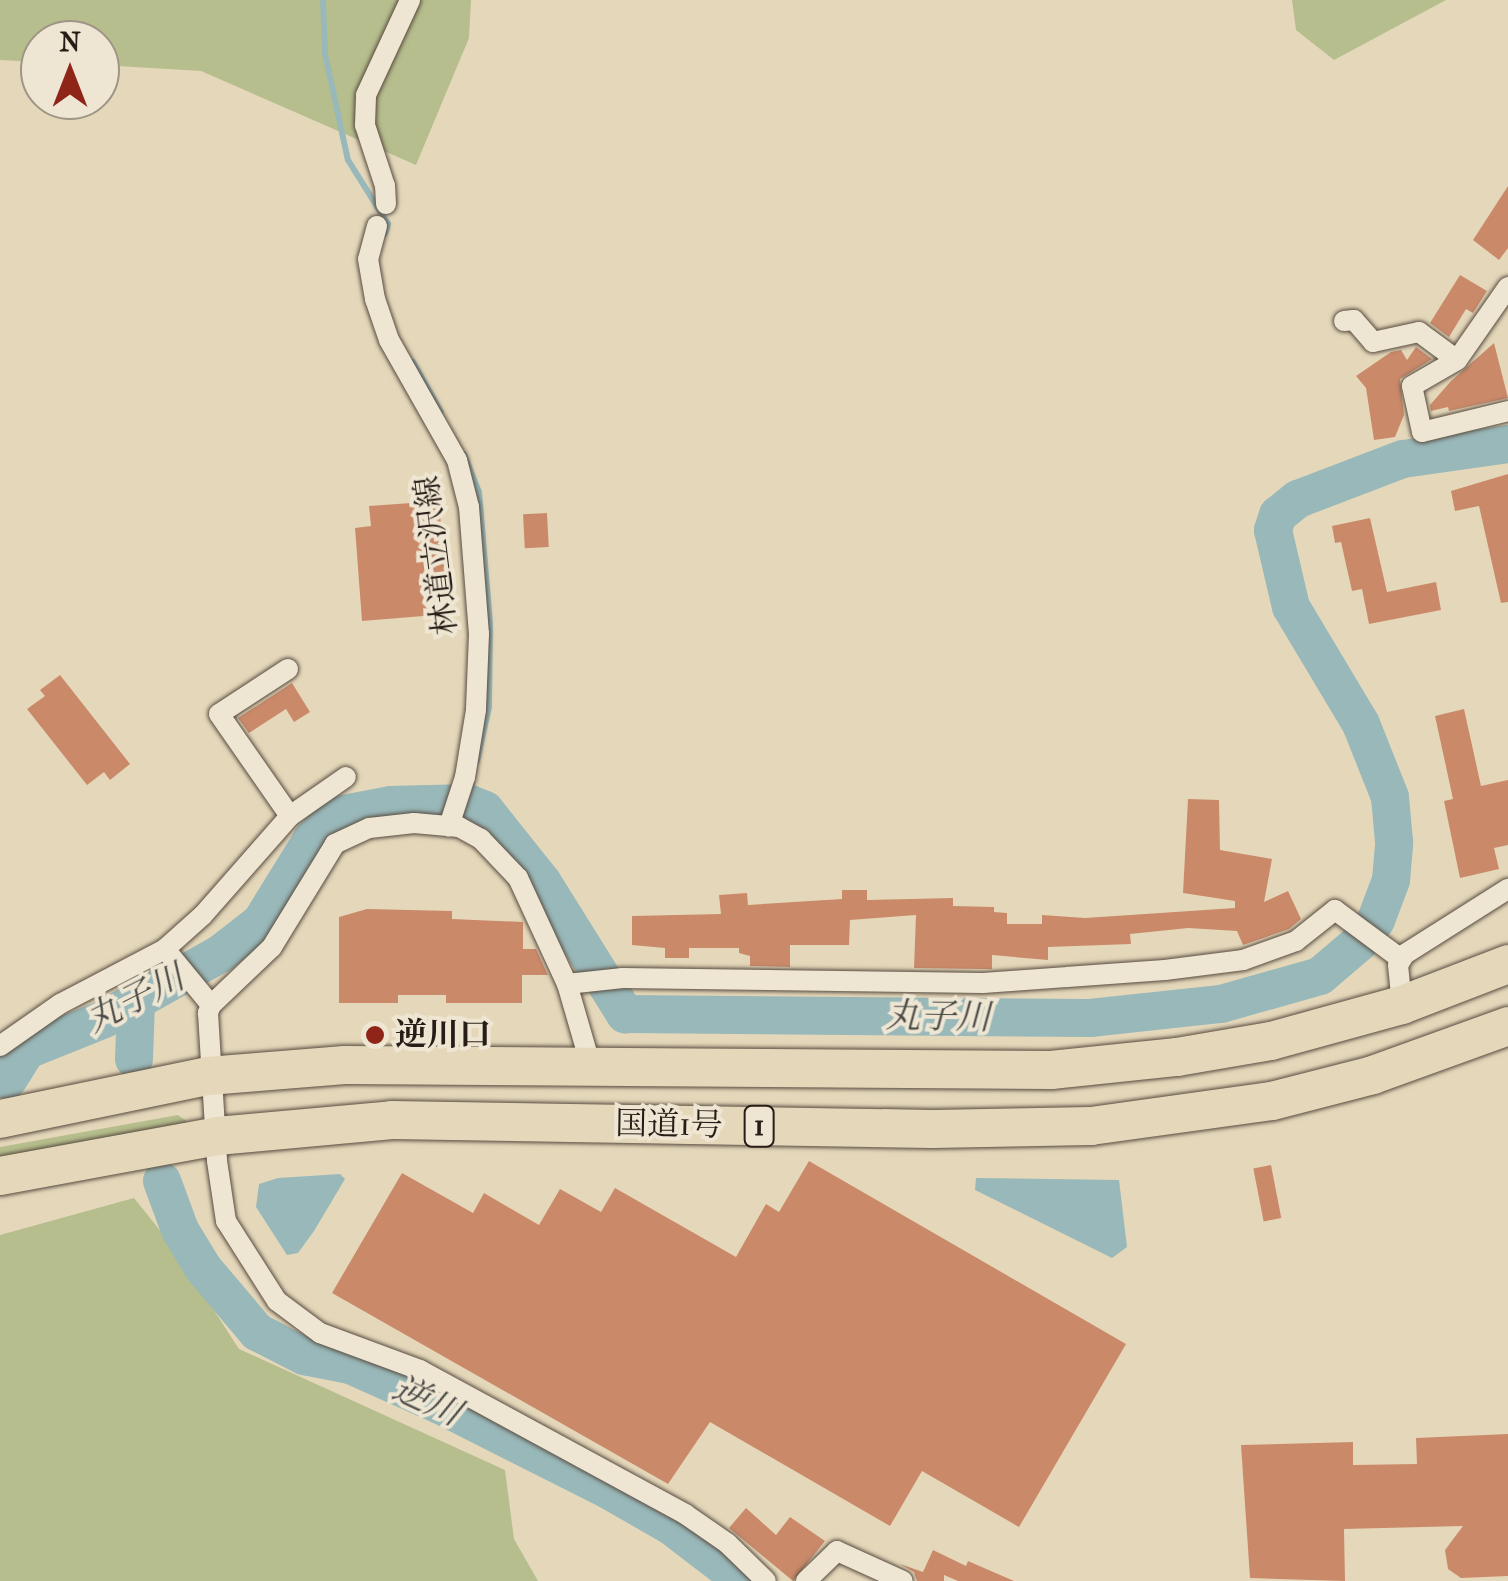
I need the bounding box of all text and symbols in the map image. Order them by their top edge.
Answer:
north arrow [20,20,120,120]
text: N [59,25,81,58]
street label: 林道立沢線 [408,473,466,637]
water label: 丸子川 [79,956,191,1042]
water label: 丸子川 [885,995,991,1039]
place label: 逆川口 [395,1016,491,1054]
marker: 逆川口 [364,1024,386,1046]
road number: 1 [742,1101,776,1151]
street label: 国道1号 [615,1105,723,1145]
water label: 逆川 [386,1367,468,1435]

